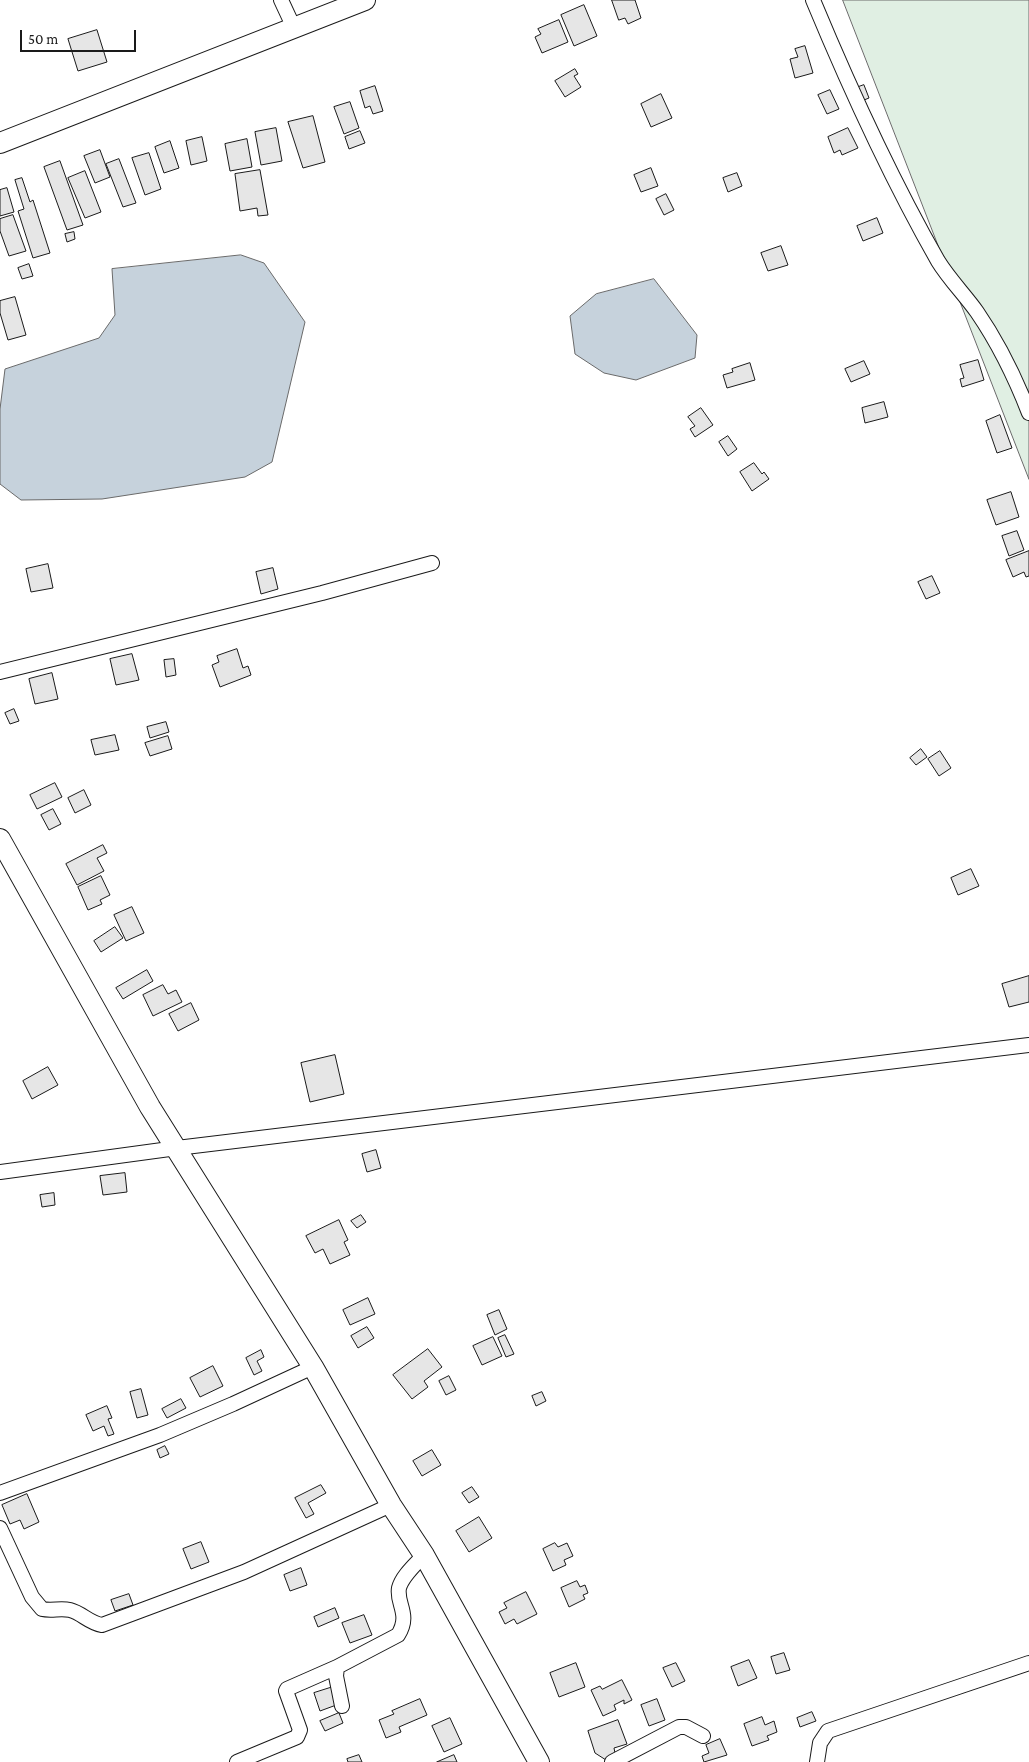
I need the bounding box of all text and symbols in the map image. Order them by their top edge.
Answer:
scale bar [22,20,139,52]
text: 50 m [28,31,58,47]

